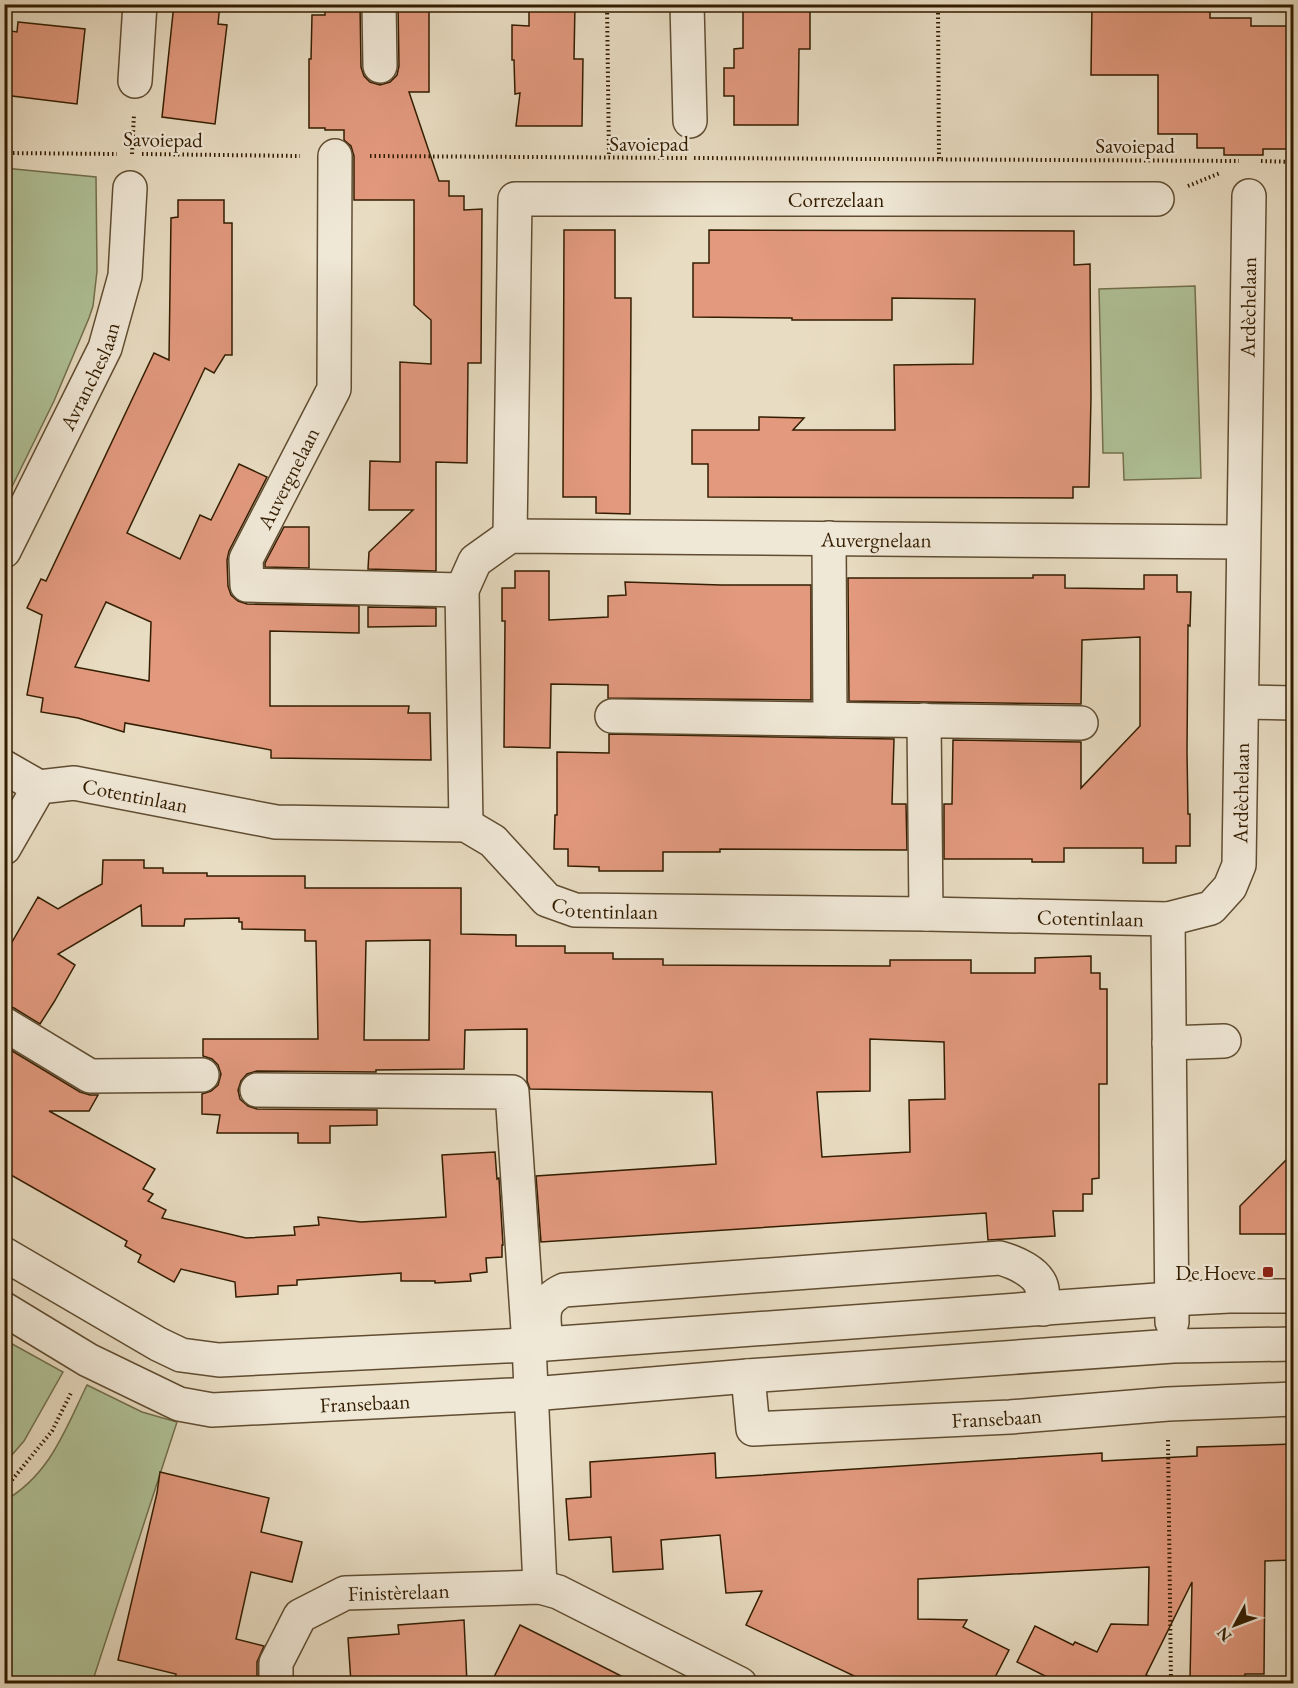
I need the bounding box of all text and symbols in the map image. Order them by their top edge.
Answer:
street label: Savoiepad [123,125,203,153]
street label: Savoiepad [609,130,689,157]
street label: Savoiepad [1095,132,1175,159]
street label: Correzelaan [788,186,884,213]
street label: Ardèchelaan [1233,256,1262,359]
street label: Avrancheslaan [52,319,125,435]
street label: Auvergnelaan [250,423,325,534]
street label: Auvergnelaan [820,525,932,553]
street label: Ardèchelaan [1226,742,1254,845]
street label: Cotentinlaan [80,771,190,818]
street label: Cotentinlaan [548,889,658,924]
street label: Cotentinlaan [1037,903,1144,932]
place label: De Hoeve [1175,1259,1256,1286]
marker: De Hoeve [1261,1265,1275,1279]
street label: Fransebaan [319,1387,411,1418]
street label: Fransebaan [951,1401,1043,1433]
street label: Finistèrelaan [347,1576,450,1606]
north arrow [1205,1595,1265,1655]
text: N [1212,1623,1236,1646]

